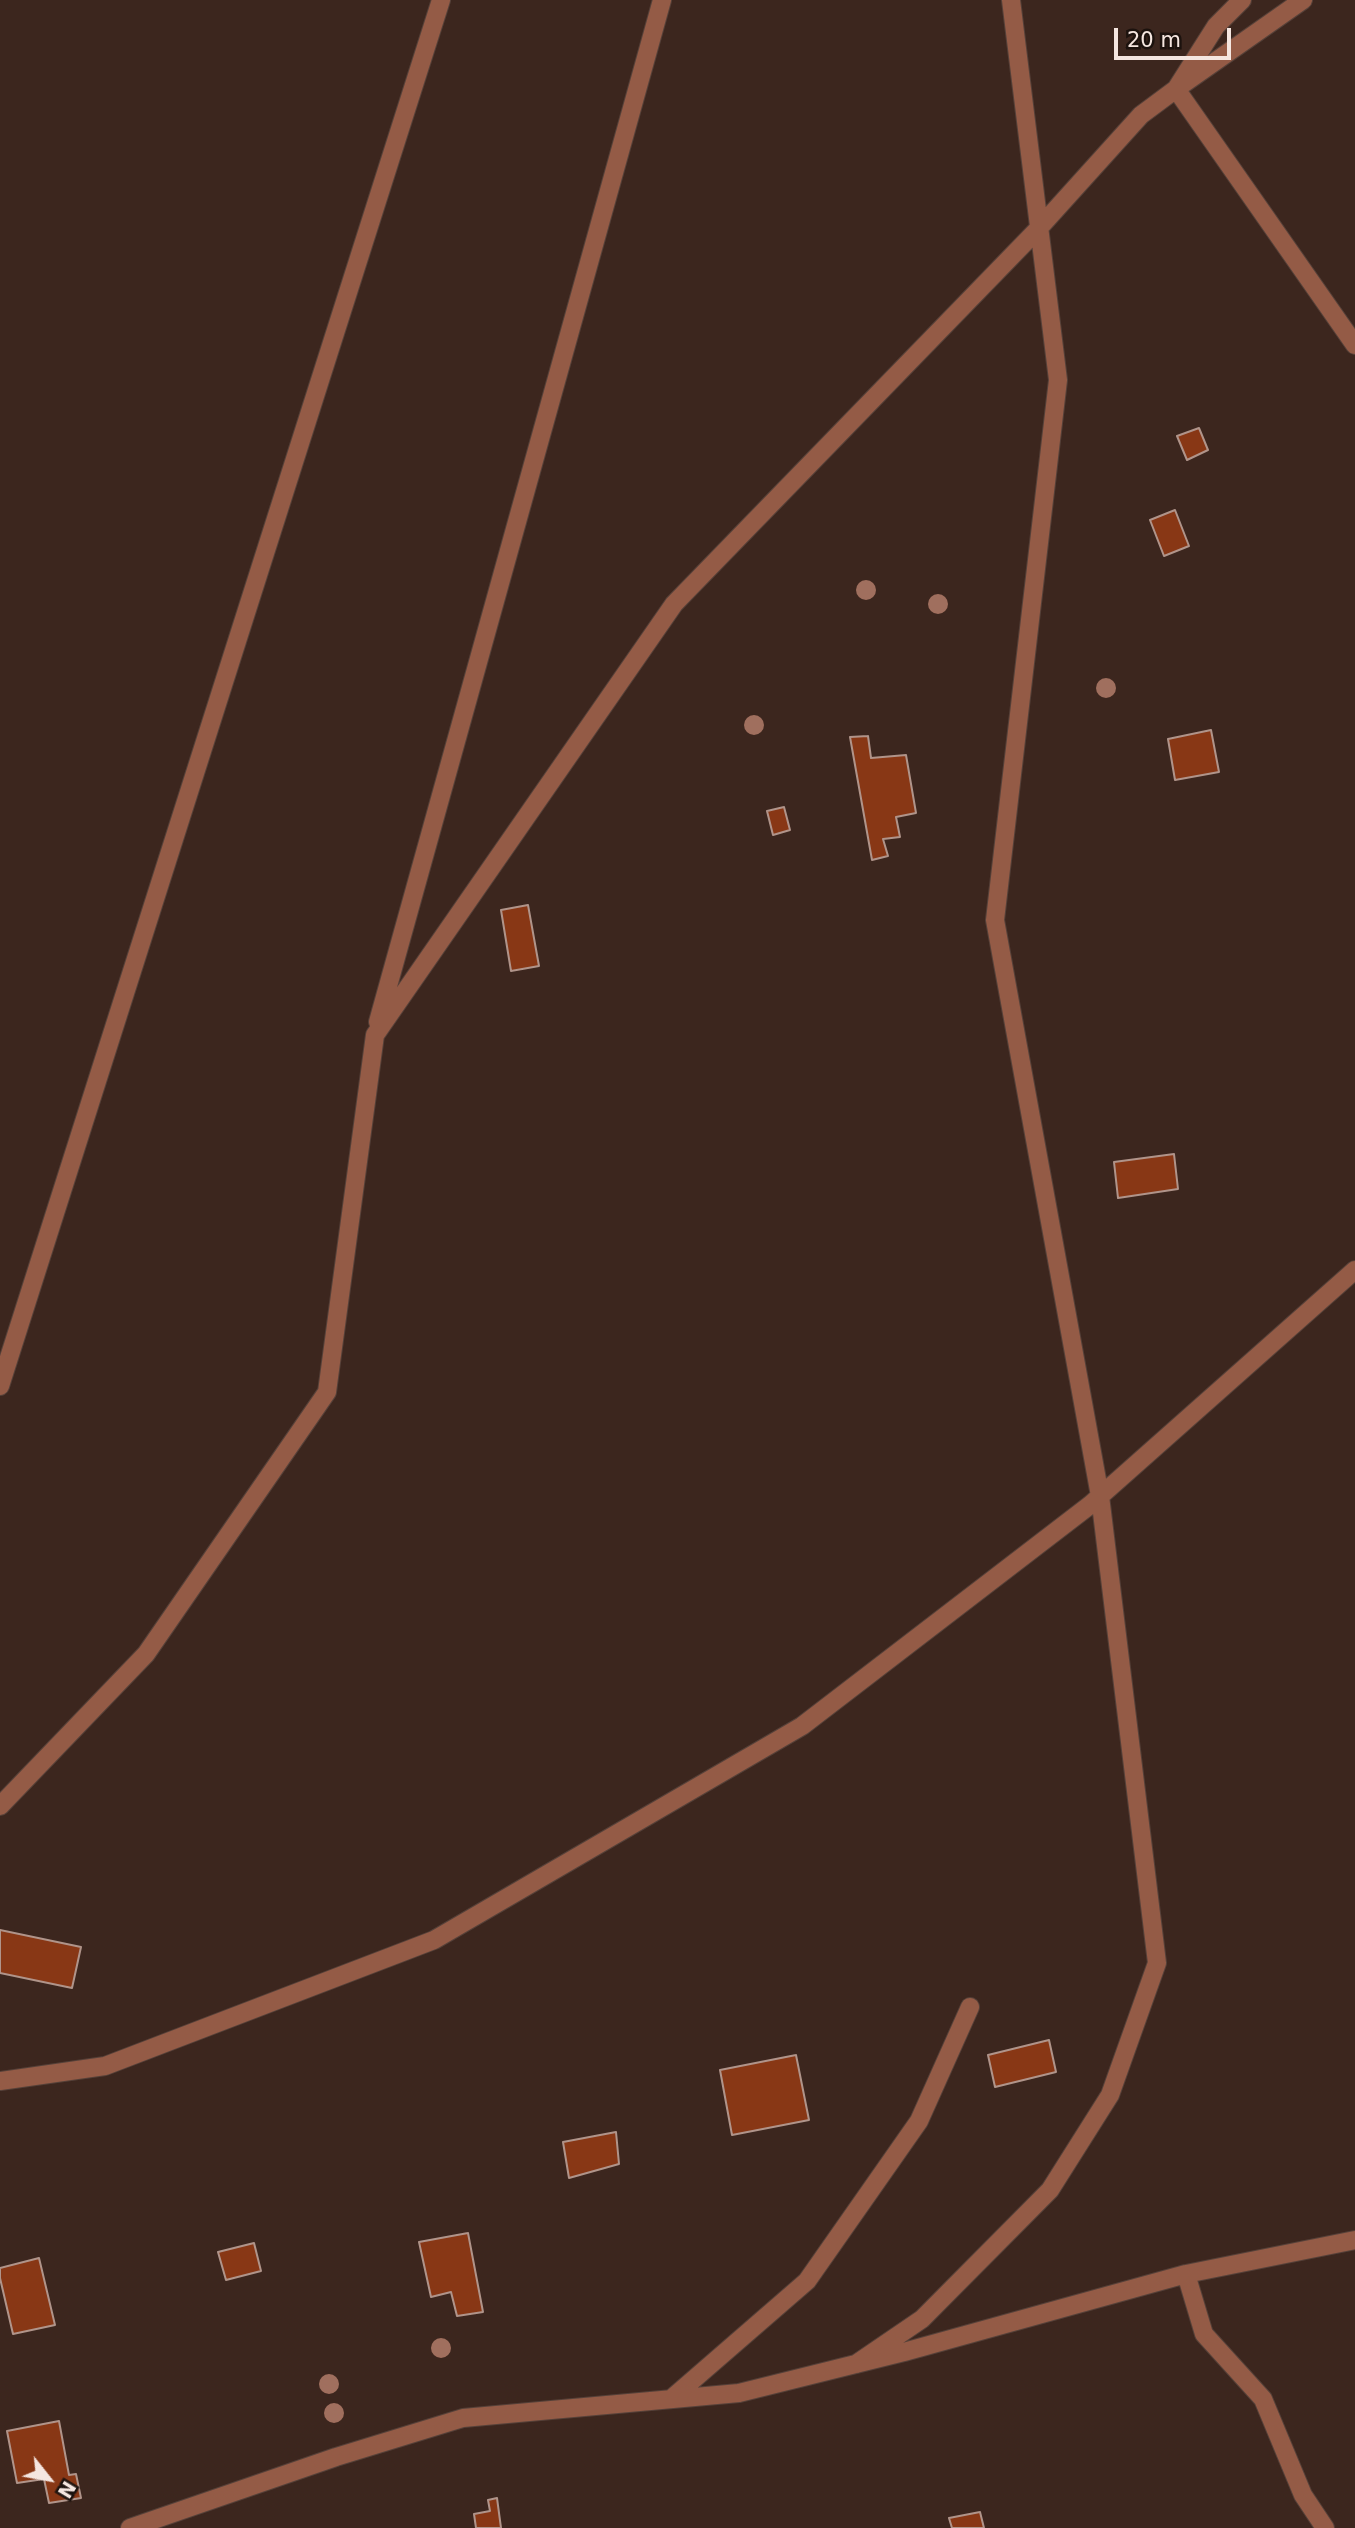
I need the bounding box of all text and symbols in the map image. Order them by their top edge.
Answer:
scale bar [1117,14,1234,58]
text: 20 m [1127,28,1181,52]
north arrow [14,2444,84,2514]
text: N [53,2477,81,2502]

